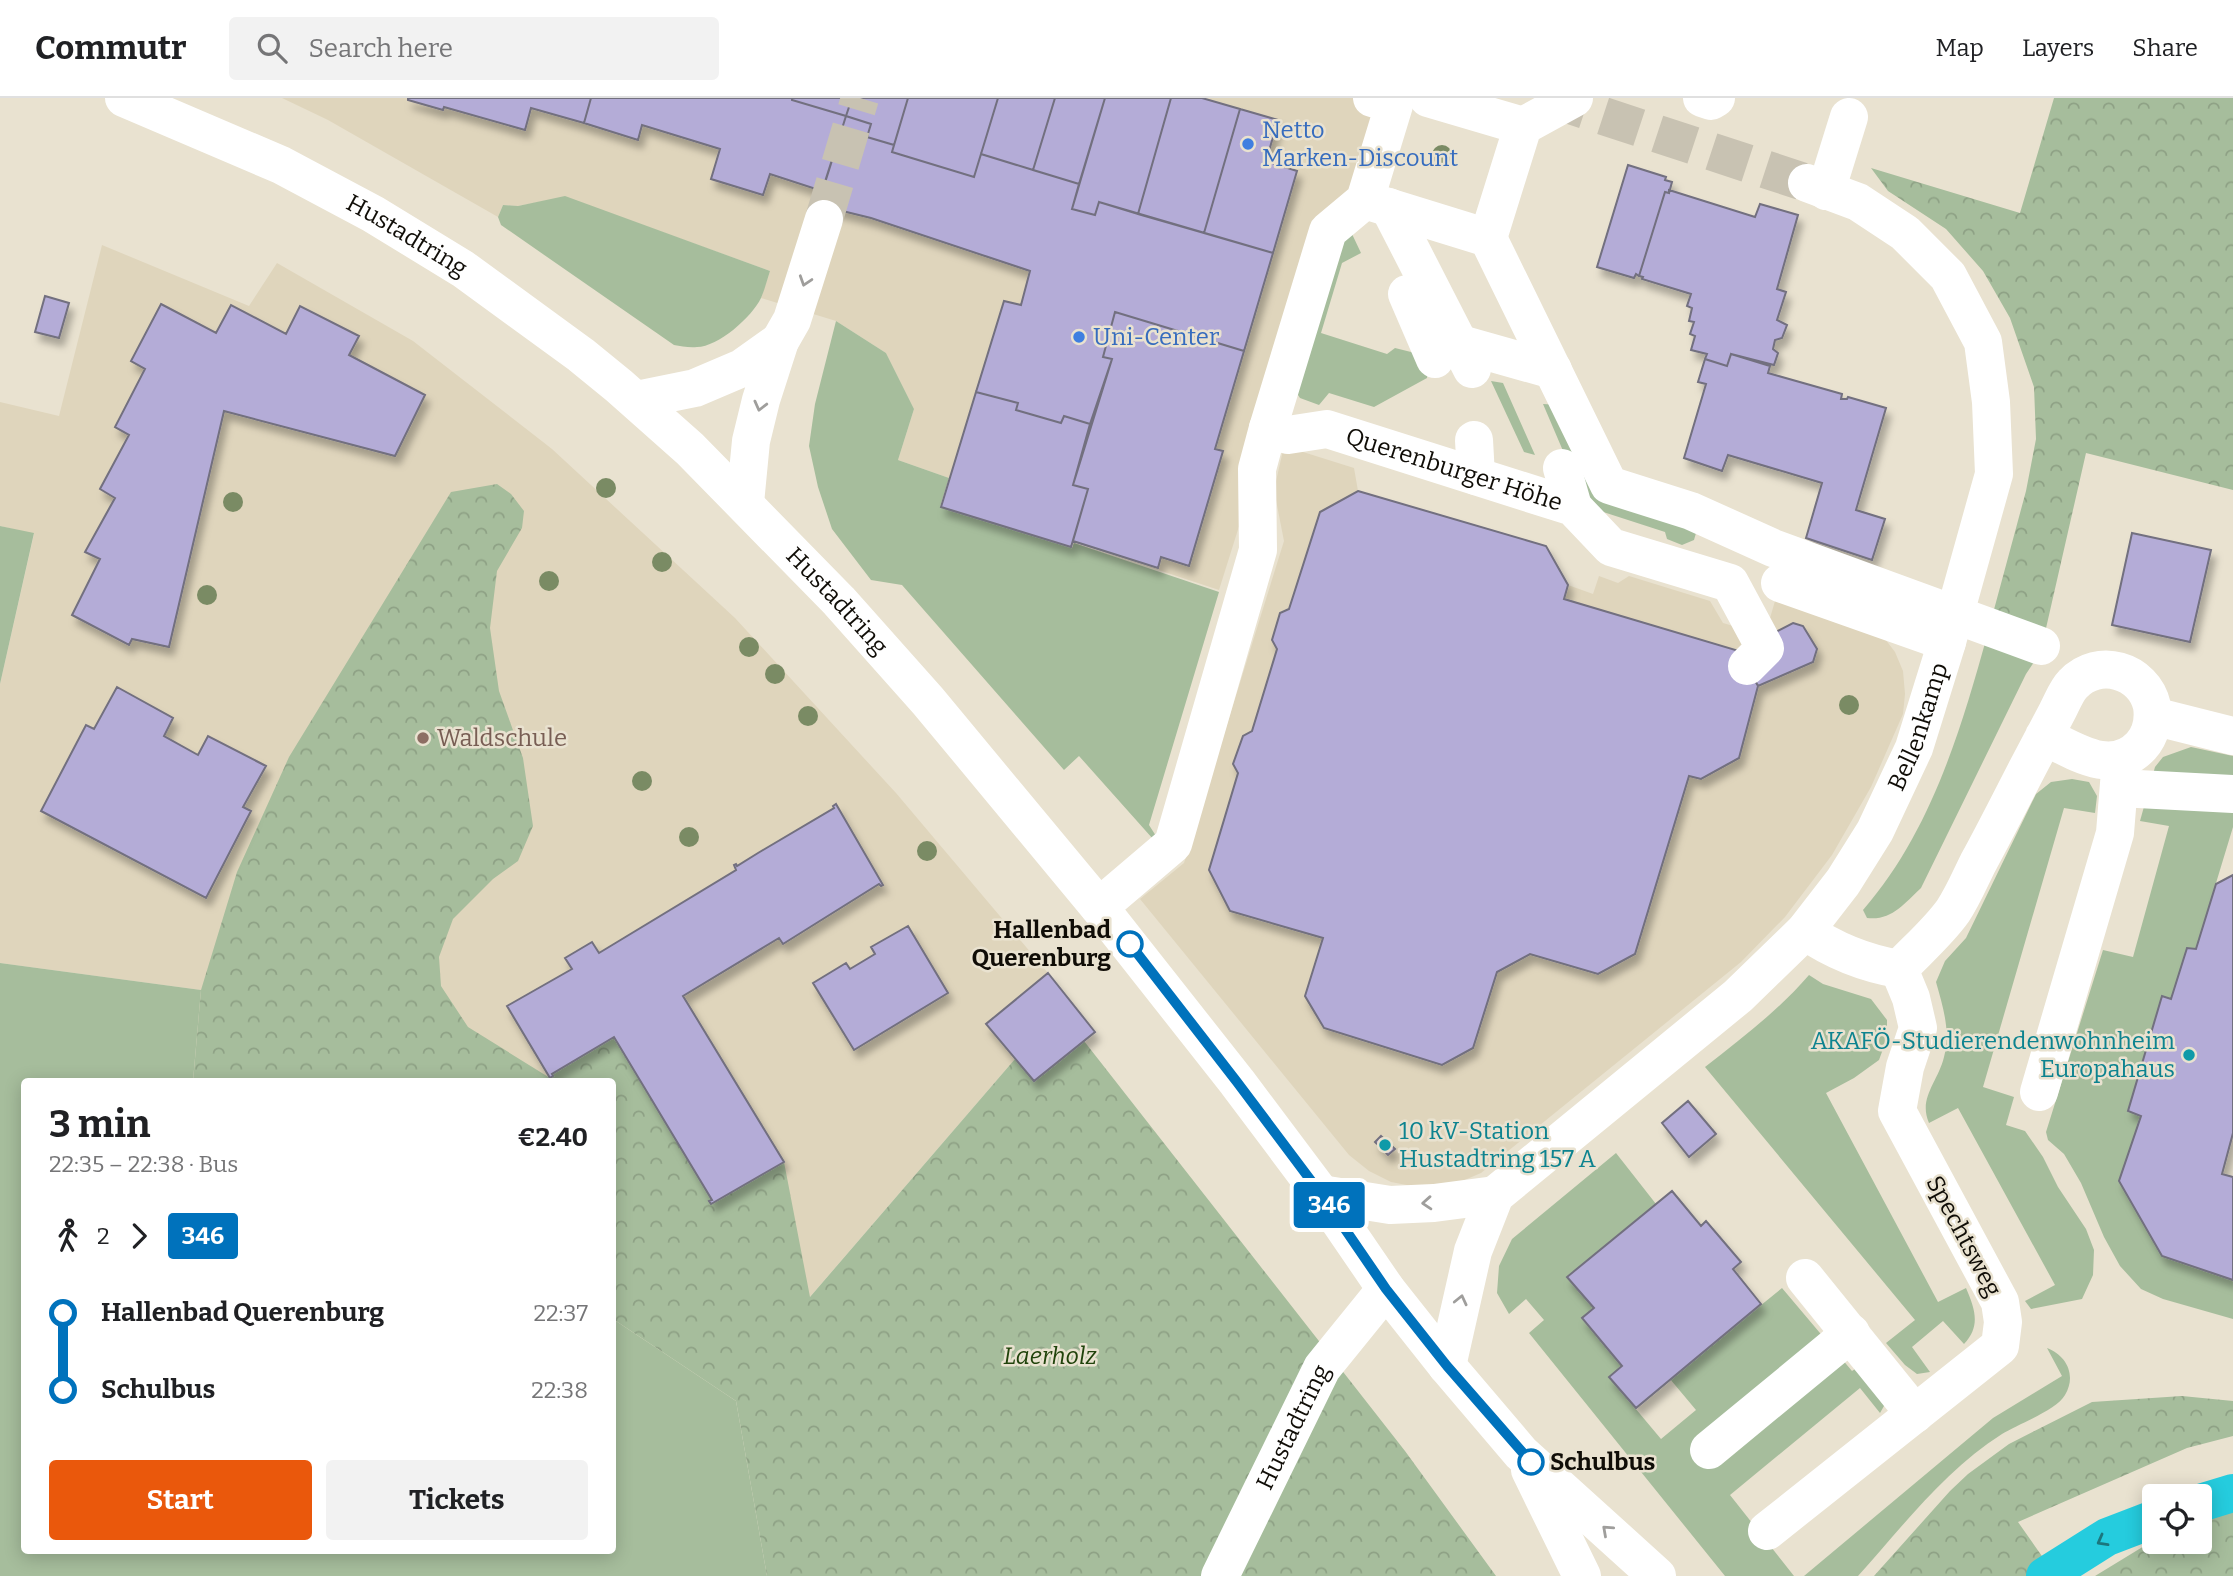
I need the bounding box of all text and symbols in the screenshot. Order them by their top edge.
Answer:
search box [229,17,719,80]
text: Commutr [35,28,187,68]
icon: search [253,29,291,67]
text: Search here [309,33,453,64]
text: Map [1936,34,1984,62]
text: Layers [2022,34,2094,62]
text: Share [2132,34,2198,62]
place label: Netto Marken-Discount [1262,116,1459,172]
marker: Netto Marken-Discount [1240,136,1256,152]
street label: Hustadtring [342,188,473,282]
one-way arrow [799,275,814,287]
place label: Uni-Center [1093,323,1220,351]
marker: Uni-Center [1071,329,1087,345]
one-way arrow [754,400,768,412]
street label: Querenburger Höhe [1342,422,1566,517]
street label: Hustadtring [781,542,894,660]
street label: Bellenkamp [1882,659,1954,795]
place label: Waldschule [437,724,567,752]
marker: Waldschule [415,730,431,746]
place label: Hallenbad Querenburg [972,916,1112,972]
marker: Hallenbad Querenburg [1117,931,1143,957]
place label: AKAFÖ-Studierendenwohnheim Europahaus [1811,1027,2175,1083]
marker: AKAFÖ-Studierendenwohnheim Europahaus [2181,1047,2197,1063]
text: 3 min [49,1101,151,1147]
place label: 10 kV-Station Hustadtring 157 A [1399,1117,1596,1173]
text: €2.40 [518,1122,588,1153]
marker: 10 kV-Station Hustadtring 157 A [1377,1137,1393,1153]
text: 22:35 – 22:38 · Bus [49,1150,238,1178]
street label: Spechtsweg [1920,1171,2008,1301]
line badge: 346 [1289,1182,1369,1228]
text: 346 [1308,1191,1350,1219]
one-way arrow [1421,1195,1432,1210]
icon: walk [49,1217,87,1255]
icon: forward [120,1217,158,1255]
text: 2 [97,1222,110,1250]
text: 346 [182,1222,224,1250]
one-way arrow [1453,1294,1467,1306]
text: Hallenbad Querenburg [101,1297,384,1328]
text: 22:37 [533,1299,588,1327]
park label: Laerholz [1003,1342,1097,1370]
street label: Hustadtring [1251,1360,1336,1494]
text: Schulbus [101,1374,215,1405]
text: 22:38 [531,1376,588,1404]
place label: Schulbus [1550,1448,1656,1476]
marker: Schulbus [1518,1449,1544,1475]
button: Start [49,1460,312,1540]
button: Tickets [326,1460,588,1540]
map controls [2142,1484,2212,1554]
button: locate [2142,1484,2212,1554]
one-way arrow [1602,1526,1615,1538]
one-way arrow [2096,1533,2109,1546]

